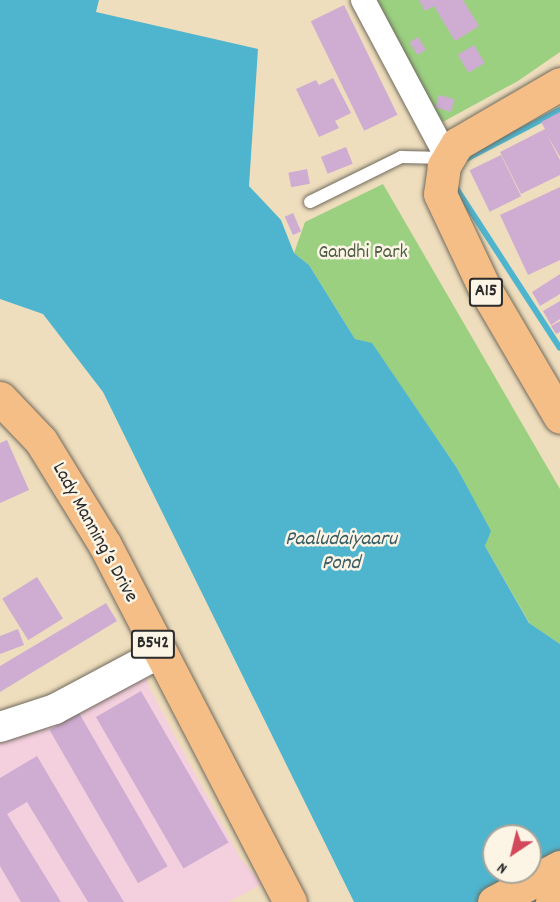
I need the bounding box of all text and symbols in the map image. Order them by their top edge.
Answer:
park label: Gandhi Park [318,241,408,265]
road number: A15 [468,277,504,307]
street label: Lady Manning’s Drive [46,459,142,607]
water label: Paaludaiyaaru Pond [285,527,397,577]
road number: B542 [130,629,176,659]
north arrow [482,824,542,884]
text: N [493,856,512,879]

